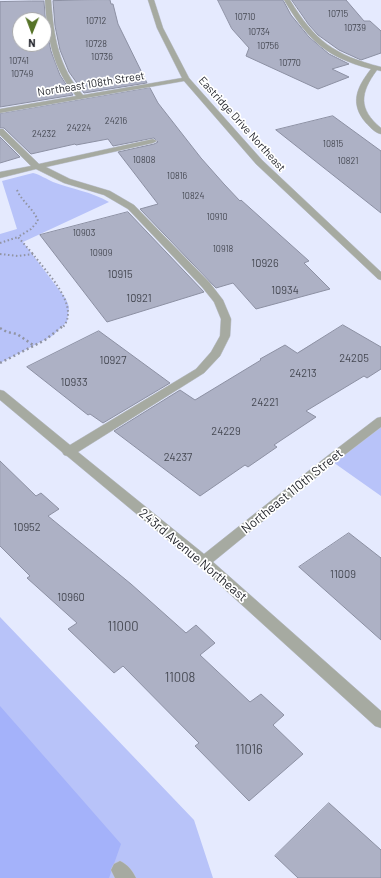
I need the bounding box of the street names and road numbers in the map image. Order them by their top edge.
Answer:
street label: Northeast 108th Street [36,69,146,99]
street label: Eastridge Drive Northeast [196,74,288,174]
street label: Northeast 110th Street [238,445,346,537]
street label: 243rd Avenue Northeast [136,505,250,605]

